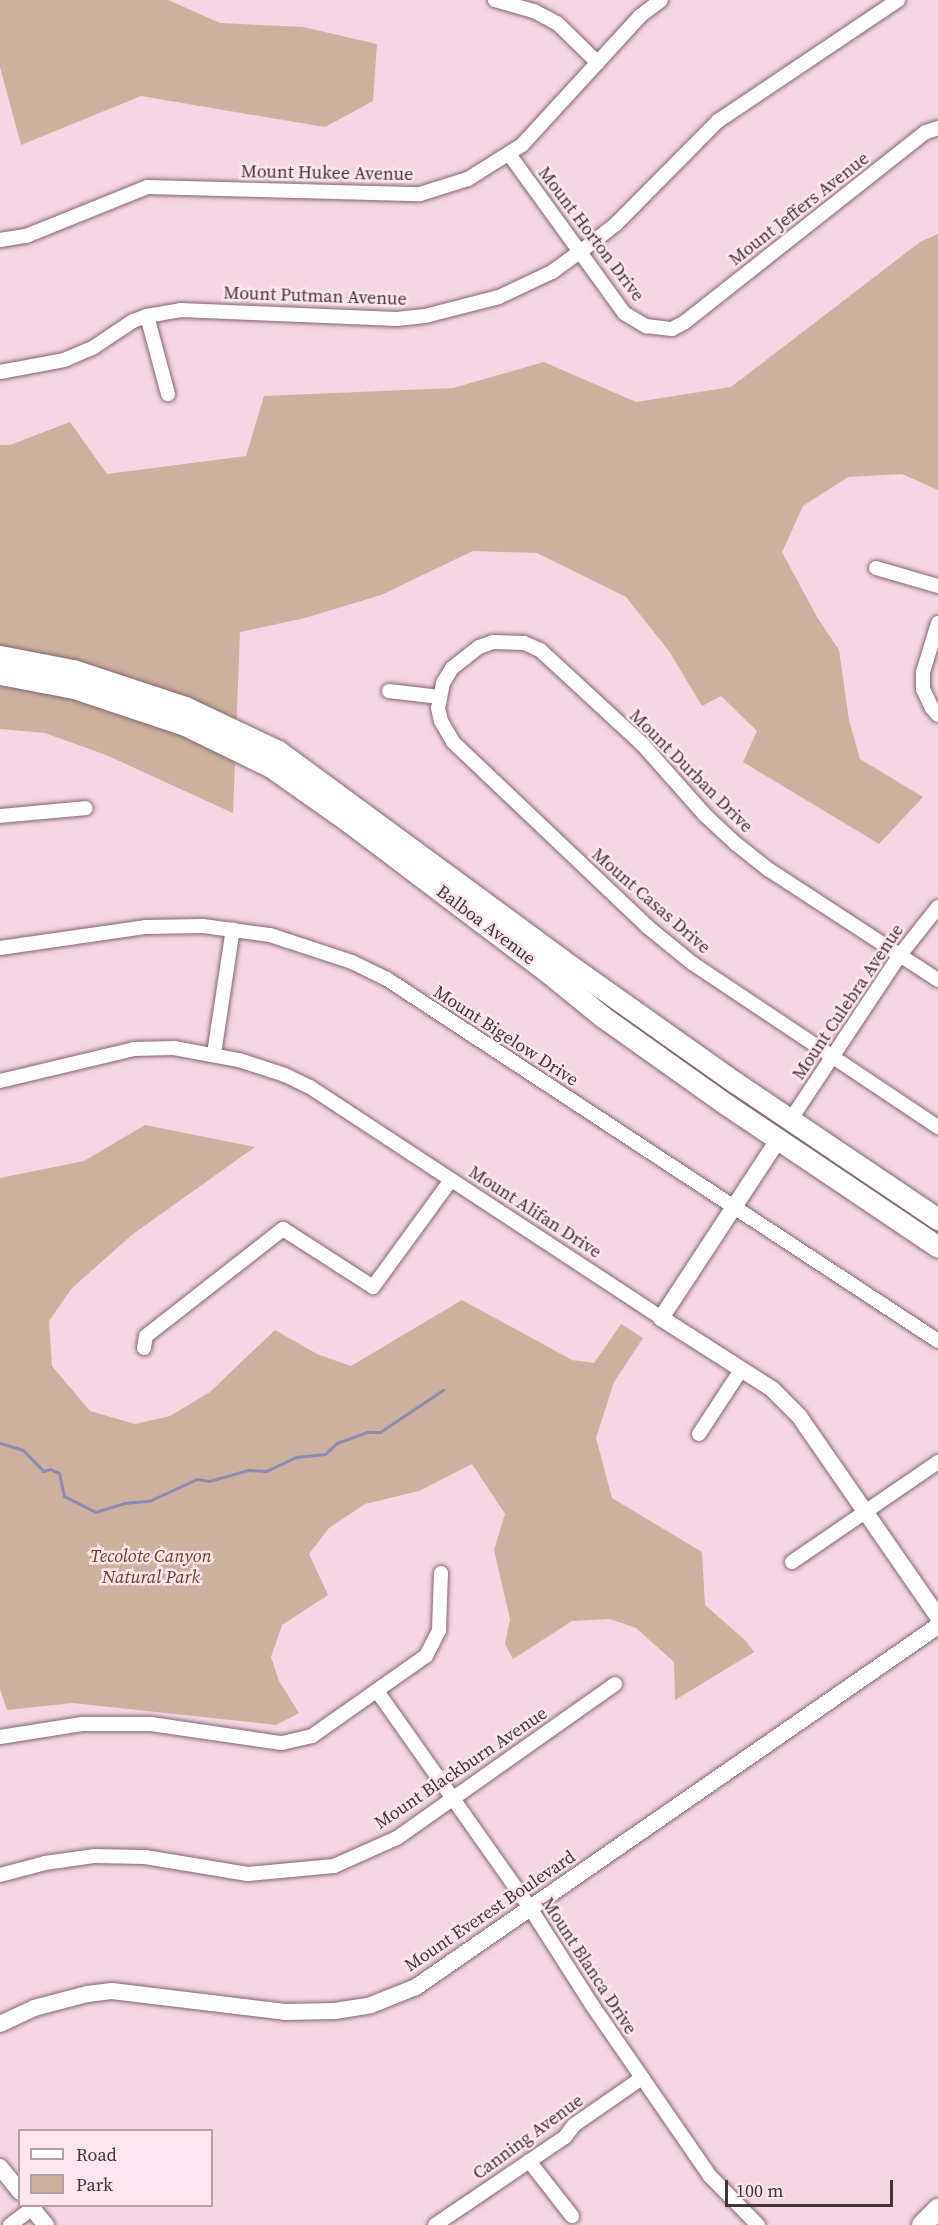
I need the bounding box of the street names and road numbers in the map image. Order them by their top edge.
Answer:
street label: Mount Jeffers Avenue [725,148,873,270]
street label: Mount Hukee Avenue [241,161,413,185]
street label: Mount Horton Drive [533,162,649,306]
street label: Mount Putman Avenue [223,282,407,310]
street label: Mount Durban Drive [625,705,757,837]
street label: Mount Casas Drive [587,844,715,958]
street label: Balboa Avenue [432,881,540,969]
street label: Mount Culebra Avenue [788,920,908,1084]
street label: Mount Bigelow Drive [430,981,582,1091]
street label: Mount Alifan Drive [465,1161,605,1263]
street label: Mount Blackburn Avenue [371,1702,551,1834]
street label: Mount Everest Boulevard [401,1846,579,1976]
street label: Mount Blanca Drive [537,1894,641,2038]
street label: Canning Avenue [469,2090,587,2184]

